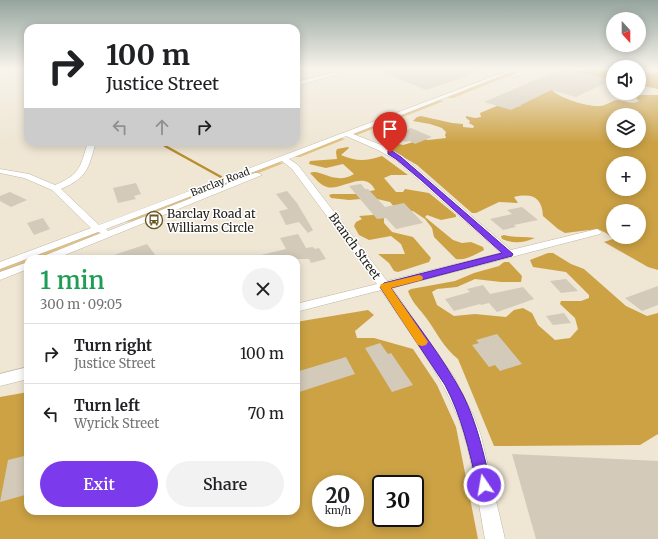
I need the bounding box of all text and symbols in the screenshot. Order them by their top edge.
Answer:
north arrow [606,12,646,52]
map controls [606,12,646,244]
text: 100 m [106,37,190,73]
icon: right [40,40,92,92]
button: sound [606,60,646,100]
text: Justice Street [106,72,219,95]
button: layers [606,108,646,148]
pin [373,112,407,153]
icon: left [109,116,131,138]
icon: ahead [151,116,173,138]
icon: right [193,116,215,138]
icon: arrive [379,118,401,140]
button: + [606,156,646,196]
street label: Barclay Road [189,165,251,199]
button: − [606,204,646,244]
place label: Barclay Road at Williams Circle [166,206,256,235]
bus stop icon: Barclay Road at Williams Circle [144,210,164,230]
street label: Branch Street [326,210,384,282]
text: 1 min [40,265,105,296]
button: close [242,268,284,310]
text: 300 m · 09:05 [40,296,122,313]
text: Turn right [74,336,152,355]
icon: right [40,343,62,365]
text: 100 m [240,344,284,363]
text: Justice Street [74,355,156,372]
text: Turn left [74,396,140,415]
icon: left [40,403,62,425]
text: 70 m [248,404,284,423]
text: Wyrick Street [74,415,159,432]
button: Exit [40,461,158,507]
button: Share [166,461,284,507]
position arrow [463,464,505,506]
speed limit sign: 30 [372,475,424,527]
text: 20 [326,483,350,508]
text: km/h [325,504,351,517]

